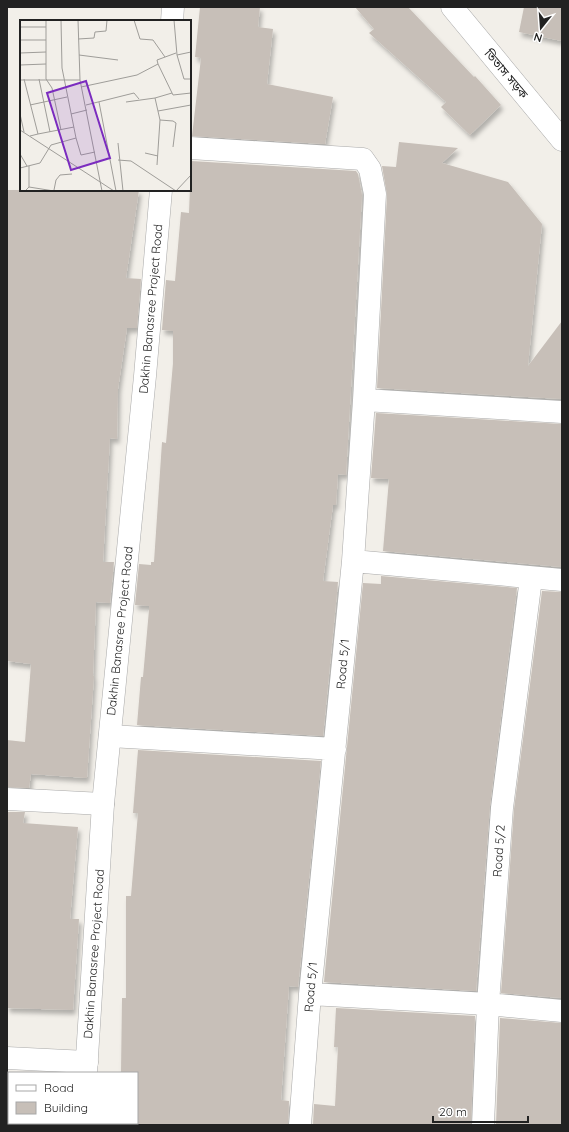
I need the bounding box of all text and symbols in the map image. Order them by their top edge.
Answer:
north arrow [521,8,561,48]
inset map [20,20,191,191]
text: N [532,30,544,45]
street label: তিতাস সড়ক [481,45,532,102]
street label: Dakhin Banasree Project Road [136,224,165,394]
street label: Dakhin Banasree Project Road [103,546,136,716]
street label: Road 5/1 [333,638,352,690]
street label: Road 5/2 [489,824,508,878]
street label: Dakhin Banasree Project Road [80,869,107,1039]
street label: Road 5/1 [301,961,320,1013]
legend [8,1072,138,1124]
text: Road [44,1080,74,1095]
scale bar [433,1098,528,1124]
text: Building [44,1100,88,1115]
text: 20 m [439,1104,467,1119]

